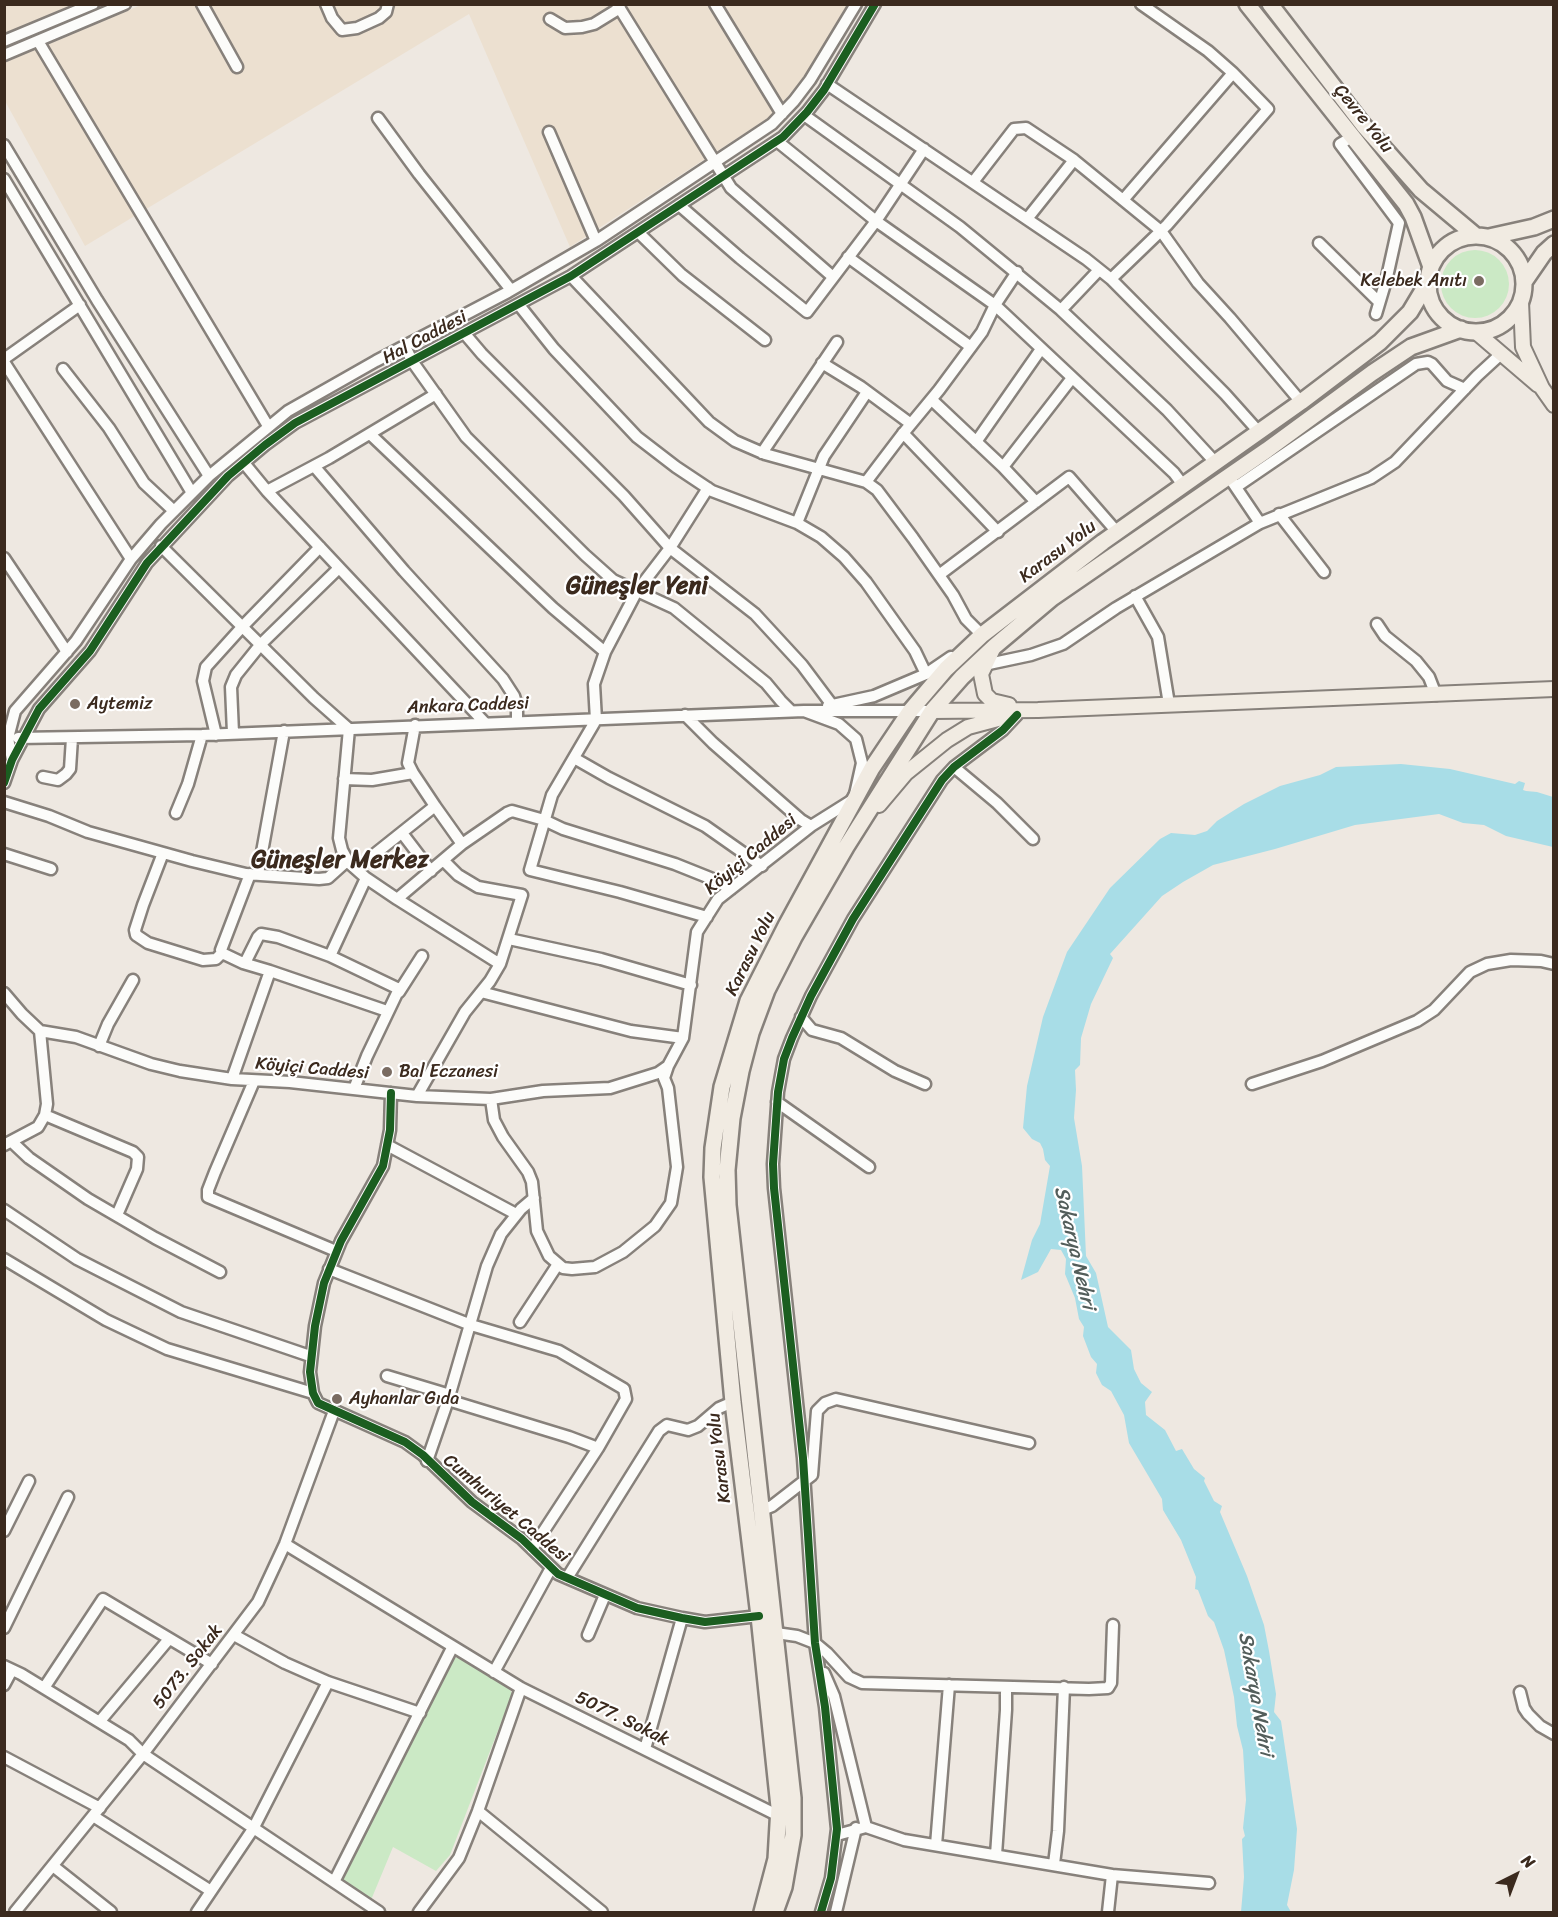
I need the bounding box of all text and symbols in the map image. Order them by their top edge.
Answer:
street label: Çevre Yolu [1329,80,1397,158]
place label: Kelebek Anıtı [1361,270,1467,292]
marker: Kelebek Anıtı [1472,274,1486,288]
street label: Hal Caddesi [379,307,471,369]
street label: Karasu Yolu [1015,516,1101,588]
district label: Güneşler Yeni [566,573,708,601]
place label: Aytemiz [87,693,153,715]
street label: Ankara Caddesi [407,693,529,719]
marker: Aytemiz [68,697,82,711]
street label: Köyiçi Caddesi [700,810,802,900]
district label: Güneşler Merkez [251,847,429,875]
street label: Karasu Yolu [721,908,781,1000]
street label: Köyiçi Caddesi [254,1053,370,1085]
place label: Bal Eczanesi [399,1061,498,1083]
marker: Bal Eczanesi [380,1065,394,1079]
water label: Sakarya Nehri [1048,1184,1100,1312]
place label: Ayhanlar Gıda [349,1388,459,1410]
marker: Ayhanlar Gıda [330,1392,344,1406]
street label: Karasu Yolu [704,1412,736,1504]
street label: Cumhuriyet Caddesi [438,1450,574,1568]
street label: 5073. Sokak [148,1620,228,1714]
water label: Sakarya Nehri [1232,1630,1278,1758]
street label: 5077. Sokak [572,1687,672,1751]
north arrow [1486,1845,1546,1905]
text: N [1515,1847,1542,1876]

